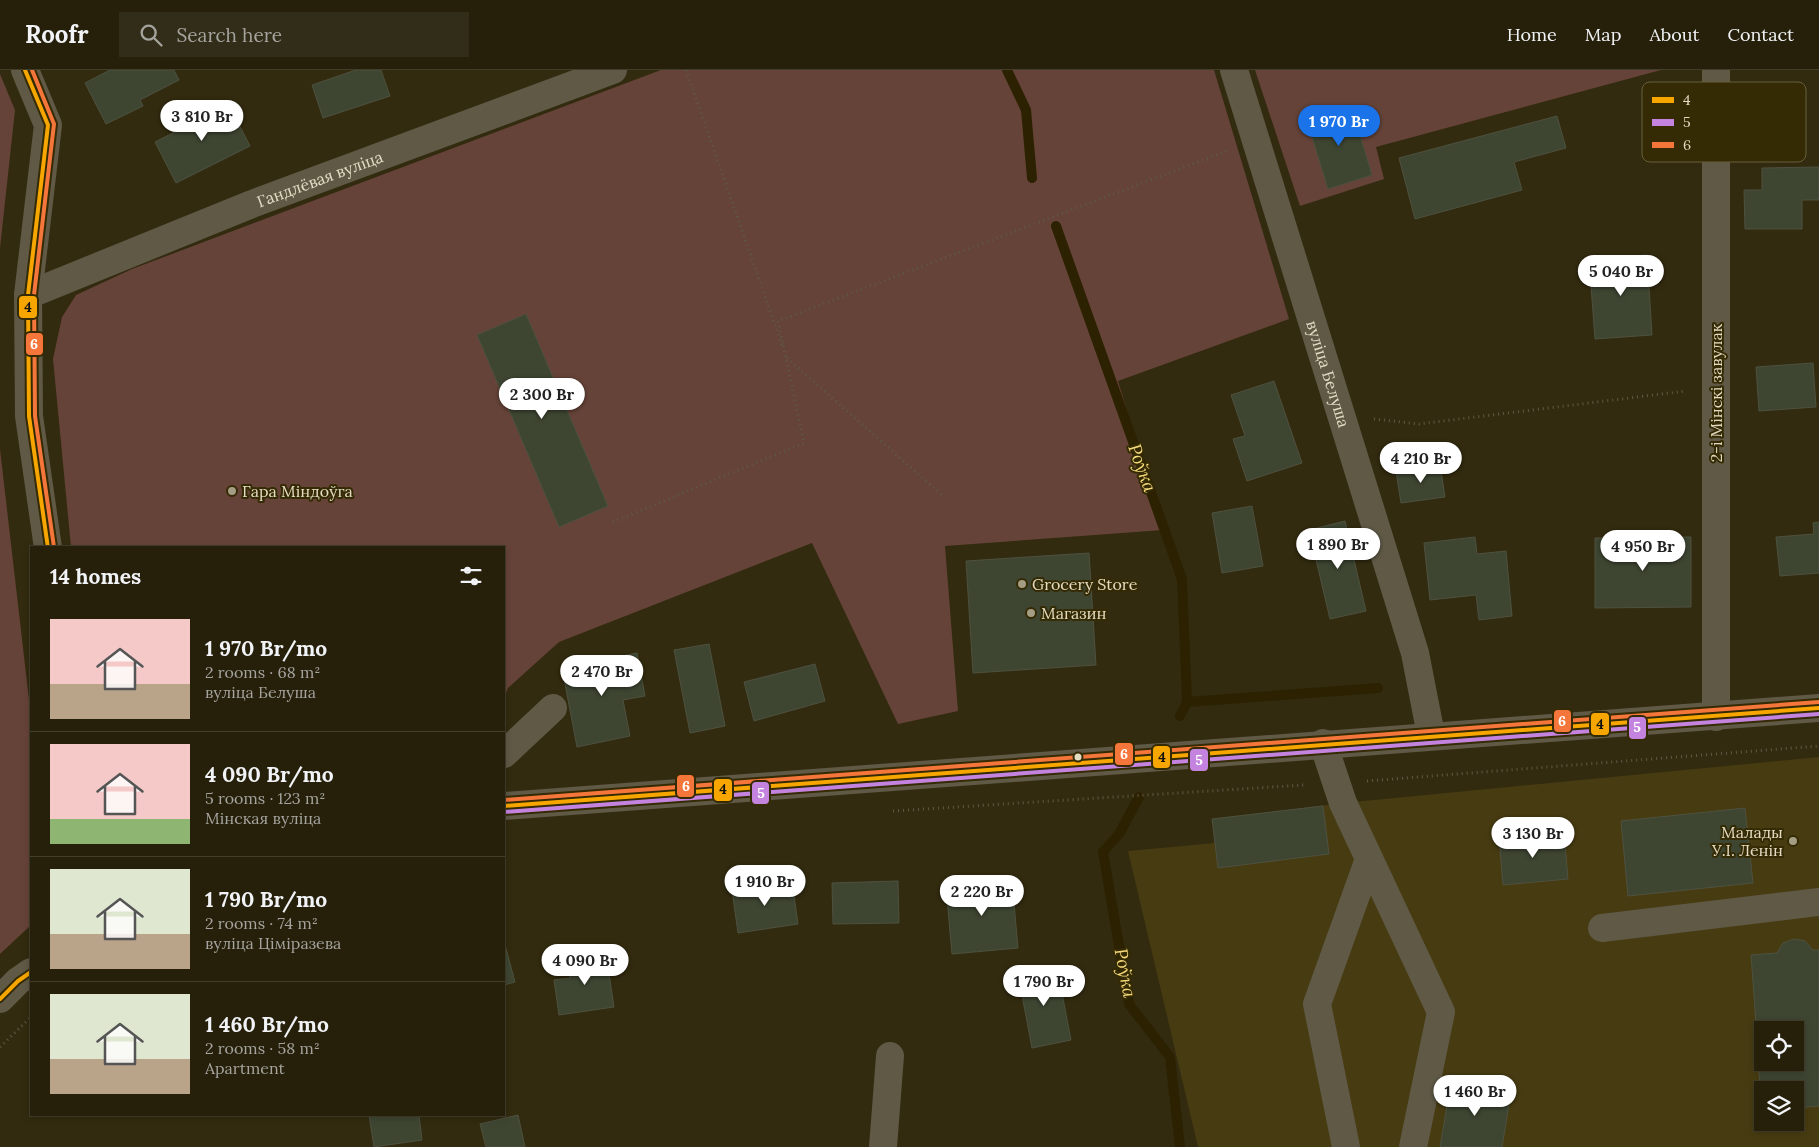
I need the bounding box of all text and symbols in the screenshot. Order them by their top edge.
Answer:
search box [119,12,469,57]
text: Roofr [25,19,89,50]
icon: search [137,21,165,49]
text: Search here [177,23,282,47]
text: Home [1507,23,1557,46]
text: Map [1585,23,1621,46]
text: About [1649,23,1699,46]
text: Contact [1727,23,1794,46]
legend [1642,82,1806,162]
text: 4 [1683,91,1691,109]
pin: 3 810 Br [150,100,254,142]
pin: 1 970 Br [1287,104,1391,147]
text: 3 810 Br [171,106,233,126]
text: 1 970 Br [1309,111,1369,131]
text: 5 [1683,113,1691,131]
text: 6 [1683,136,1691,154]
street label: Гандлёвая вуліца [254,146,386,211]
pin: 5 040 Br [1569,254,1673,297]
text: 5 040 Br [1589,261,1653,281]
line badge: 4 [18,295,38,319]
text: 4 [24,298,32,316]
street label: вуліца Белуша [1302,318,1354,430]
street label: 2-і Мінскі завулак [1706,323,1726,462]
line badge: 6 [25,332,44,356]
text: 6 [30,335,38,353]
pin: 2 300 Br [490,378,594,420]
text: 2 300 Br [510,384,574,404]
water label: Роўка [1123,441,1162,495]
pin: 4 210 Br [1369,442,1473,484]
text: 4 210 Br [1391,448,1451,468]
place label: Гара Міндоўга [242,481,353,501]
marker: Гара Міндоўга [226,485,238,497]
pin: 1 890 Br [1286,528,1390,570]
pin: 4 950 Br [1591,530,1695,572]
text: 1 890 Br [1307,534,1369,554]
text: 4 950 Br [1611,536,1675,556]
icon: filters [457,562,485,590]
text: 14 homes [50,563,141,590]
place label: Grocery Store [1032,574,1138,594]
marker: Grocery Store [1016,578,1028,590]
place label: Магазин [1041,603,1107,623]
marker: Магазин [1025,607,1037,619]
text: 1 970 Br/mo [205,635,327,662]
icon: home [90,639,150,699]
pin: 2 470 Br [550,654,654,697]
text: 2 470 Br [571,661,633,681]
text: 2 rooms · 68 m² [205,662,320,682]
text: вуліца Белуша [205,682,316,702]
line badge: 6 [1553,709,1572,733]
text: 6 [1558,712,1566,730]
line badge: 4 [1590,712,1610,736]
text: 4 [1596,715,1604,733]
line badge: 5 [1628,716,1647,740]
text: 5 [1633,718,1641,736]
line badge: 6 [1114,742,1134,766]
text: 6 [1120,745,1128,763]
line badge: 4 [1152,745,1171,769]
text: 4 [1158,748,1166,766]
line badge: 5 [1189,748,1209,772]
text: 5 [1195,751,1203,769]
unlabelled marker [1073,752,1083,762]
text: 4 090 Br/mo [205,761,334,788]
icon: home [90,764,150,824]
line badge: 6 [676,774,695,798]
text: 6 [682,777,690,795]
line badge: 4 [713,778,733,802]
text: 4 [719,780,727,798]
line badge: 5 [751,781,770,805]
text: 5 [757,784,765,802]
text: 5 rooms · 123 m² [205,788,325,808]
text: Мінская вуліца [205,808,321,828]
pin: 3 130 Br [1481,816,1585,859]
place label: Малады У.І. Ленін [1711,822,1783,860]
text: 3 130 Br [1502,823,1564,843]
marker: Малады У.І. Ленін [1787,835,1799,847]
pin: 1 910 Br [713,864,817,907]
text: 1 910 Br [736,871,794,891]
pin: 2 220 Br [930,874,1034,917]
text: 2 220 Br [951,881,1013,901]
text: 1 790 Br/mo [205,886,327,913]
icon: home [90,889,150,949]
text: 2 rooms · 74 m² [205,913,318,933]
text: вуліца Ціміразева [205,933,341,953]
pin: 4 090 Br [533,944,637,986]
water label: Роўка [1109,946,1142,1000]
text: 4 090 Br [553,950,617,970]
pin: 1 790 Br [992,964,1096,1007]
text: 1 790 Br [1014,971,1074,991]
text: 1 460 Br/mo [205,1011,329,1038]
icon: home [90,1014,150,1074]
map controls [1754,1021,1804,1131]
button: locate [1754,1021,1804,1071]
text: 2 rooms · 58 m² [205,1038,320,1058]
text: Apartment [205,1058,285,1078]
pin: 1 460 Br [1423,1074,1527,1117]
text: 1 460 Br [1444,1081,1506,1101]
button: layers [1754,1081,1804,1131]

